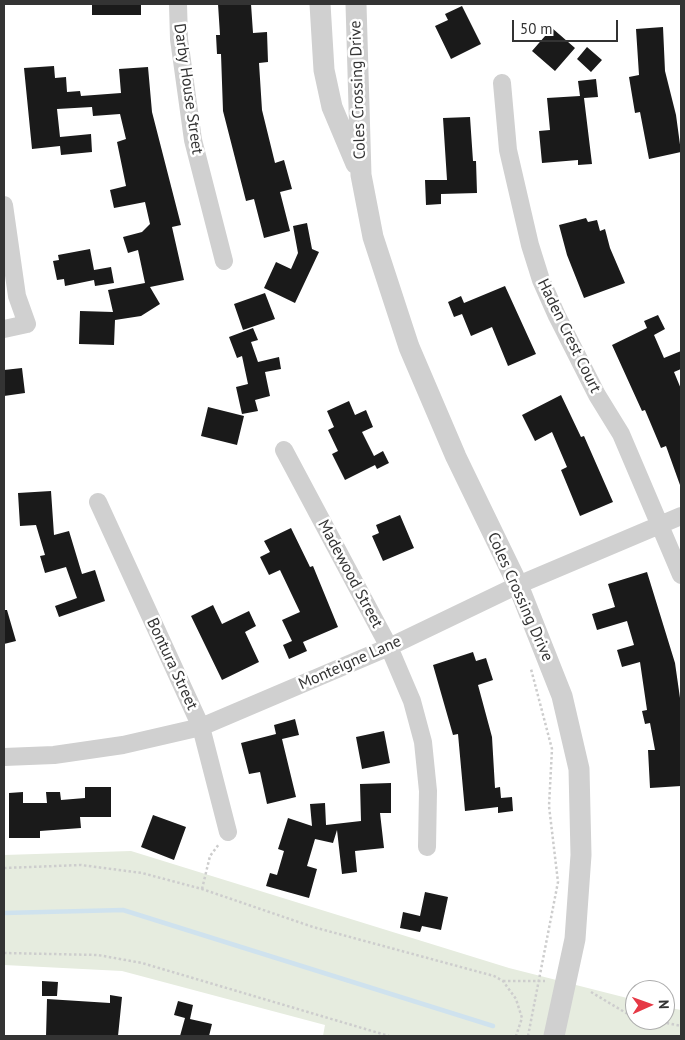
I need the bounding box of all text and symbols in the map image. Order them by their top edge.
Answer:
scale bar [515,10,621,42]
text: 50 m [520,19,553,38]
street label: Coles Crossing Drive [346,20,370,160]
street label: Darby House Street [169,22,207,156]
street label: Haden Crest Court [533,276,605,396]
street label: Madewood Street [313,517,387,631]
street label: Coles Crossing Drive [483,530,557,664]
street label: Bontura Street [142,615,202,713]
street label: Monteigne Lane [296,632,404,694]
north arrow [625,980,675,1030]
text: N [655,1000,673,1009]

